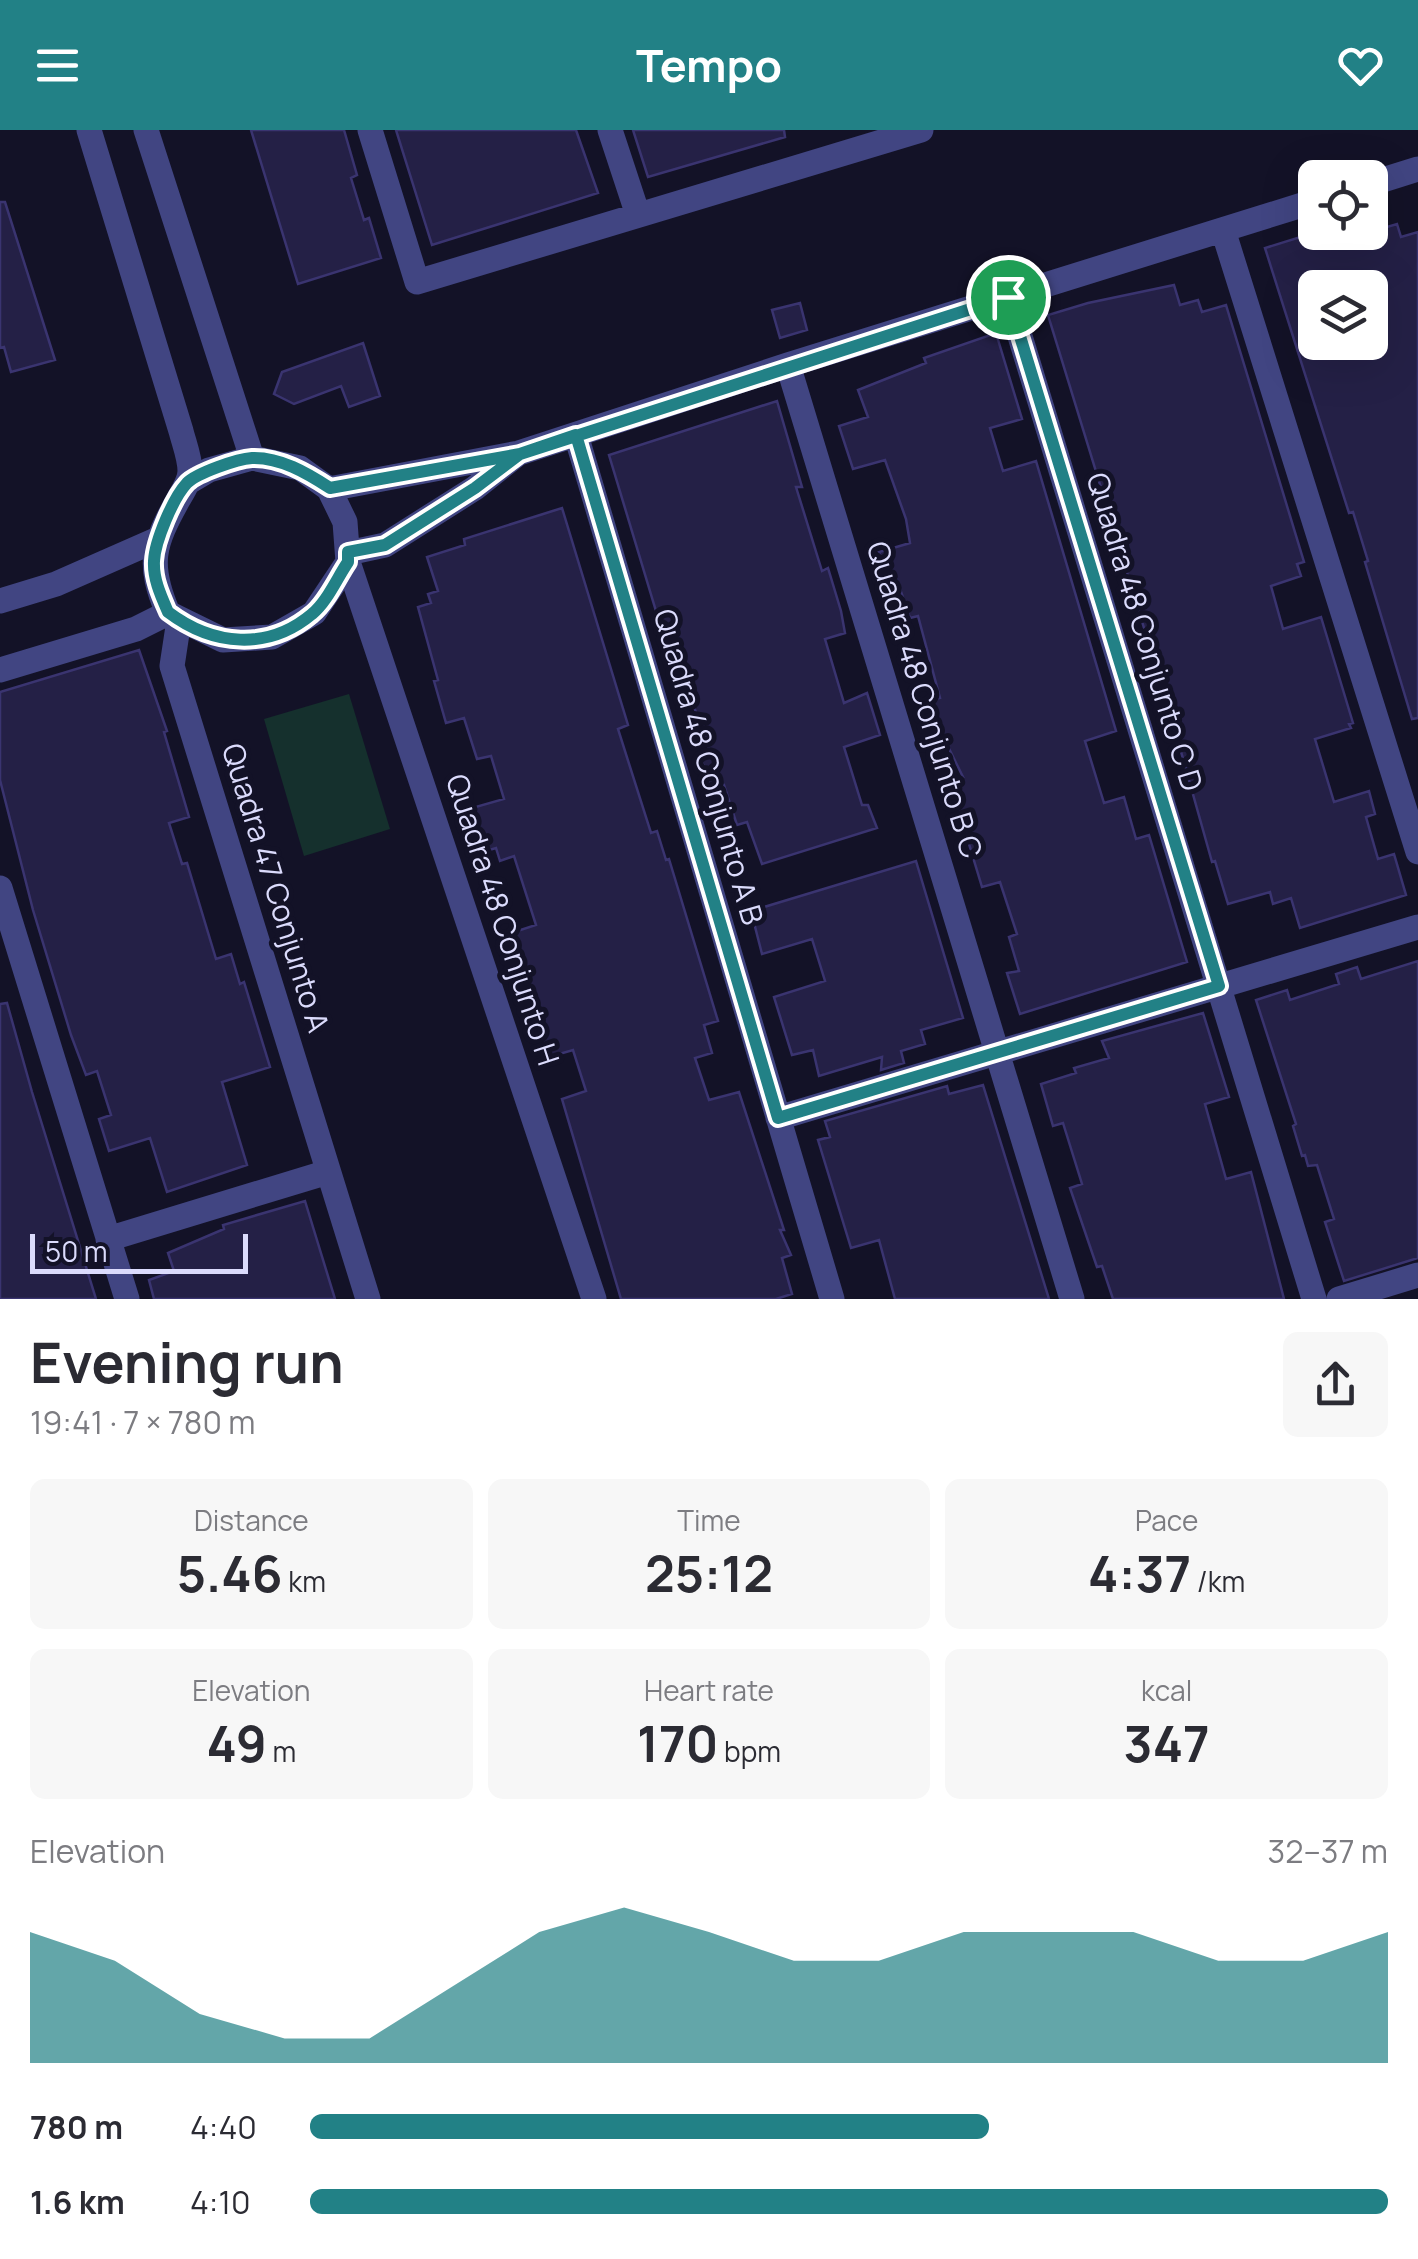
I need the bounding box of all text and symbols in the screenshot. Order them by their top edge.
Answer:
text: Tempo [636,34,782,96]
icon: menu [30,38,85,93]
icon: heart [1333,38,1388,93]
map controls [1298,160,1388,360]
button: locate [1298,160,1388,250]
pin [966,255,1051,340]
icon: arrive [981,270,1036,325]
button: layers [1298,270,1388,360]
street label: Quadra 48 Conjunto C D [1077,467,1213,796]
street label: Quadra 48 Conjunto B C [858,536,993,863]
street label: Quadra 48 Conjunto A B [645,604,774,929]
street label: Quadra 47 Conjunto A [213,738,340,1037]
street label: Quadra 48 Conjunto H [437,769,570,1070]
scale bar [30,1229,248,1274]
text: 50 m [45,1232,108,1270]
text: Evening run [30,1324,344,1400]
button: share [1283,1332,1388,1437]
text: 19:41 · 7 × 780 m [30,1400,255,1444]
text: Distance [194,1501,309,1539]
text: Time [677,1501,741,1539]
text: Pace [1135,1501,1198,1539]
text: 5.46 [177,1539,283,1607]
text: 25:12 [645,1539,773,1607]
text: 4:37 [1088,1539,1191,1607]
text: km [283,1562,326,1600]
text: /km [1191,1562,1245,1600]
text: Elevation [192,1671,310,1709]
text: Heart rate [644,1671,774,1709]
text: kcal [1141,1671,1192,1709]
text: 49 [207,1709,267,1777]
text: 170 [637,1709,718,1777]
text: 347 [1124,1709,1210,1777]
text: m [267,1732,296,1770]
text: bpm [718,1732,781,1770]
text: Elevation [30,1829,165,1873]
text: 32–37 m [1267,1829,1388,1873]
text: 780 m [30,2105,123,2149]
text: 4:40 [190,2105,257,2149]
text: 1.6 km [30,2180,125,2224]
text: 4:10 [190,2180,250,2224]

